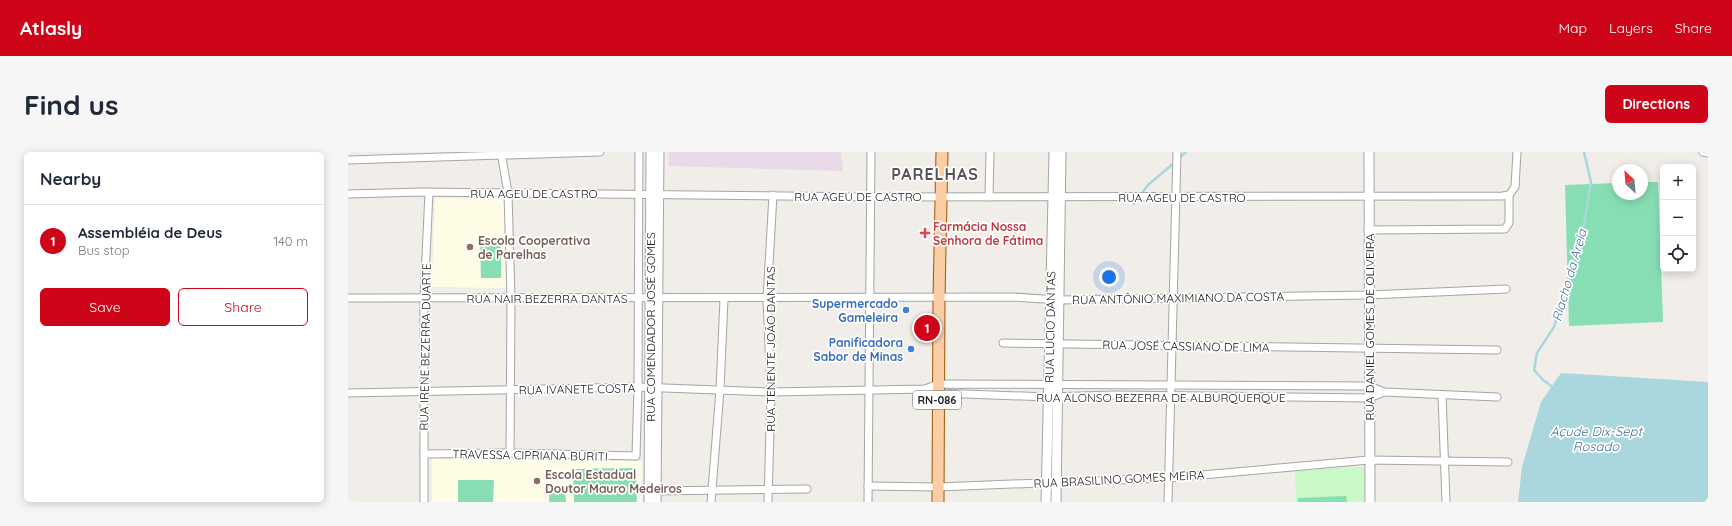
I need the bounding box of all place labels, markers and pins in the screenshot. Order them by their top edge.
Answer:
place label: Farmácia Nossa Senhora de Fátima [933,219,1043,248]
marker: Farmácia Nossa Senhora de Fátima [920,228,930,238]
place label: Escola Cooperativa de Parelhas [478,233,590,262]
marker: Escola Cooperativa de Parelhas [465,242,475,252]
place label: Supermercado Gameleira [812,296,899,325]
marker: Supermercado Gameleira [901,305,911,315]
pin: 1 [914,313,940,343]
place label: Panificadora Sabor de Minas [814,335,903,364]
marker: Panificadora Sabor de Minas [906,344,916,354]
place label: Escola Estadual Doutor Mauro Medeiros [545,467,682,496]
marker: Escola Estadual Doutor Mauro Medeiros [532,476,542,486]

